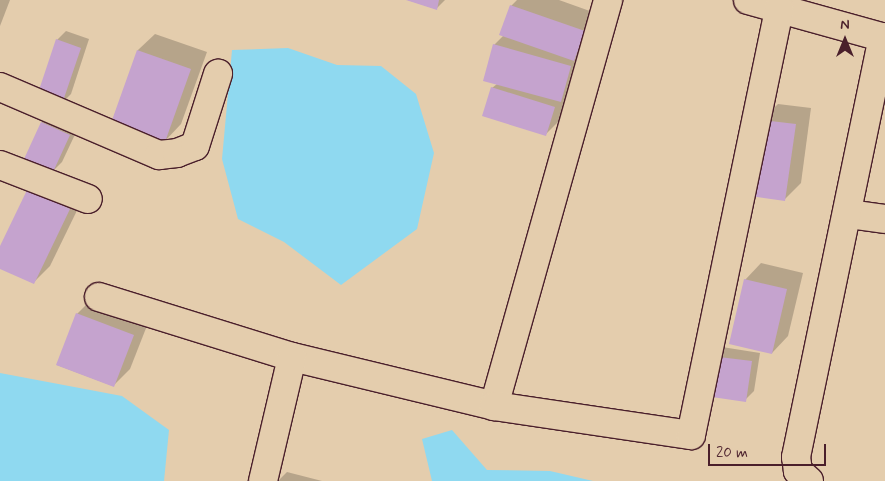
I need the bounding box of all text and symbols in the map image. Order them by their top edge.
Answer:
north arrow [820,15,870,65]
text: N [840,16,850,34]
scale bar [710,434,828,466]
text: 20 m [716,443,748,463]

